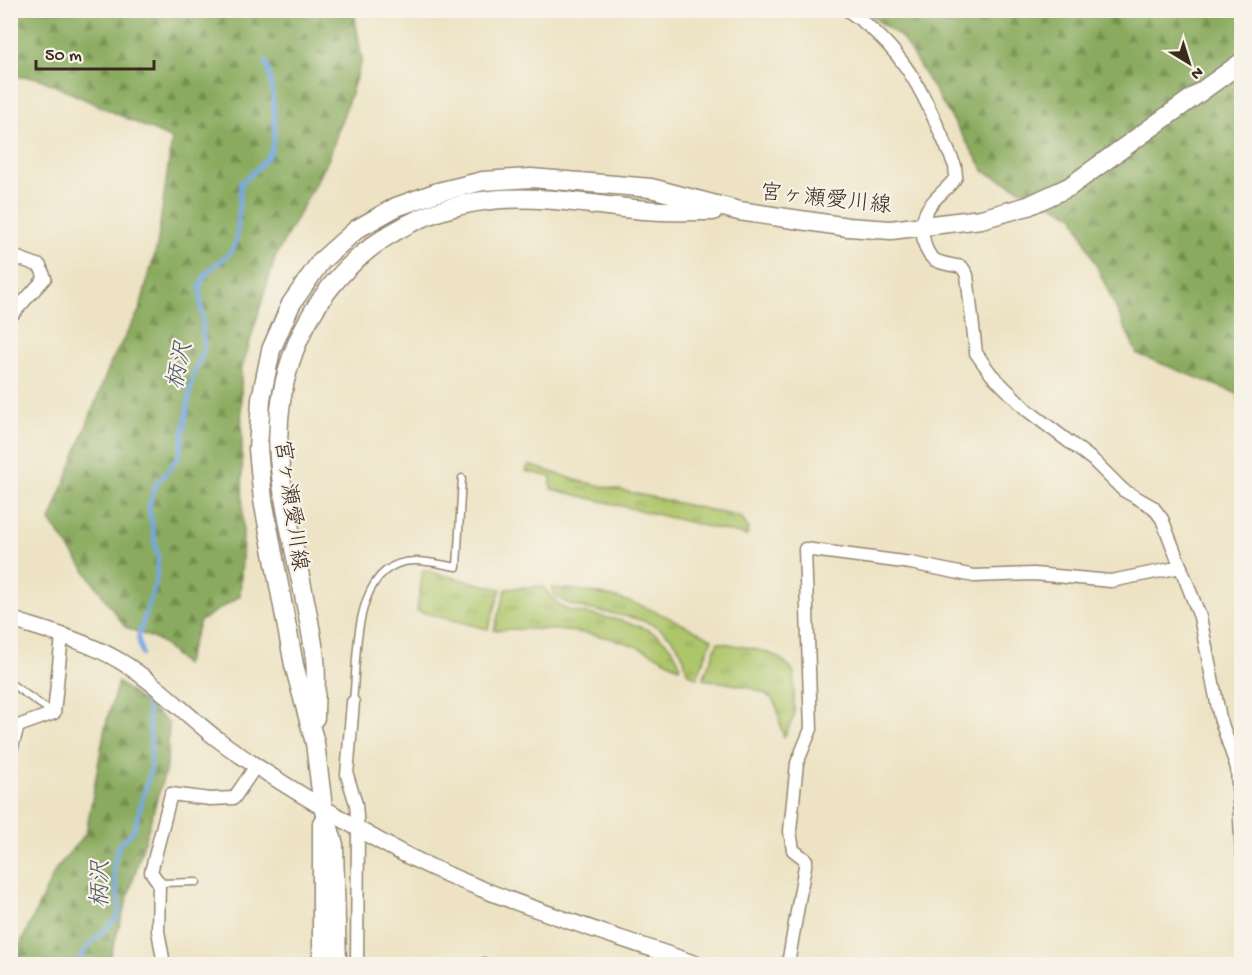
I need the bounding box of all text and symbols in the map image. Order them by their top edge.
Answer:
scale bar [36,33,154,71]
north arrow [1159,33,1219,93]
text: 50 m [45,46,82,67]
text: N [1186,61,1206,83]
street label: 宮ヶ瀬愛川線 [759,180,893,221]
water label: 柄沢 [162,338,201,392]
street label: 宮ヶ瀬愛川線 [267,438,312,573]
water label: 柄沢 [88,859,117,908]

